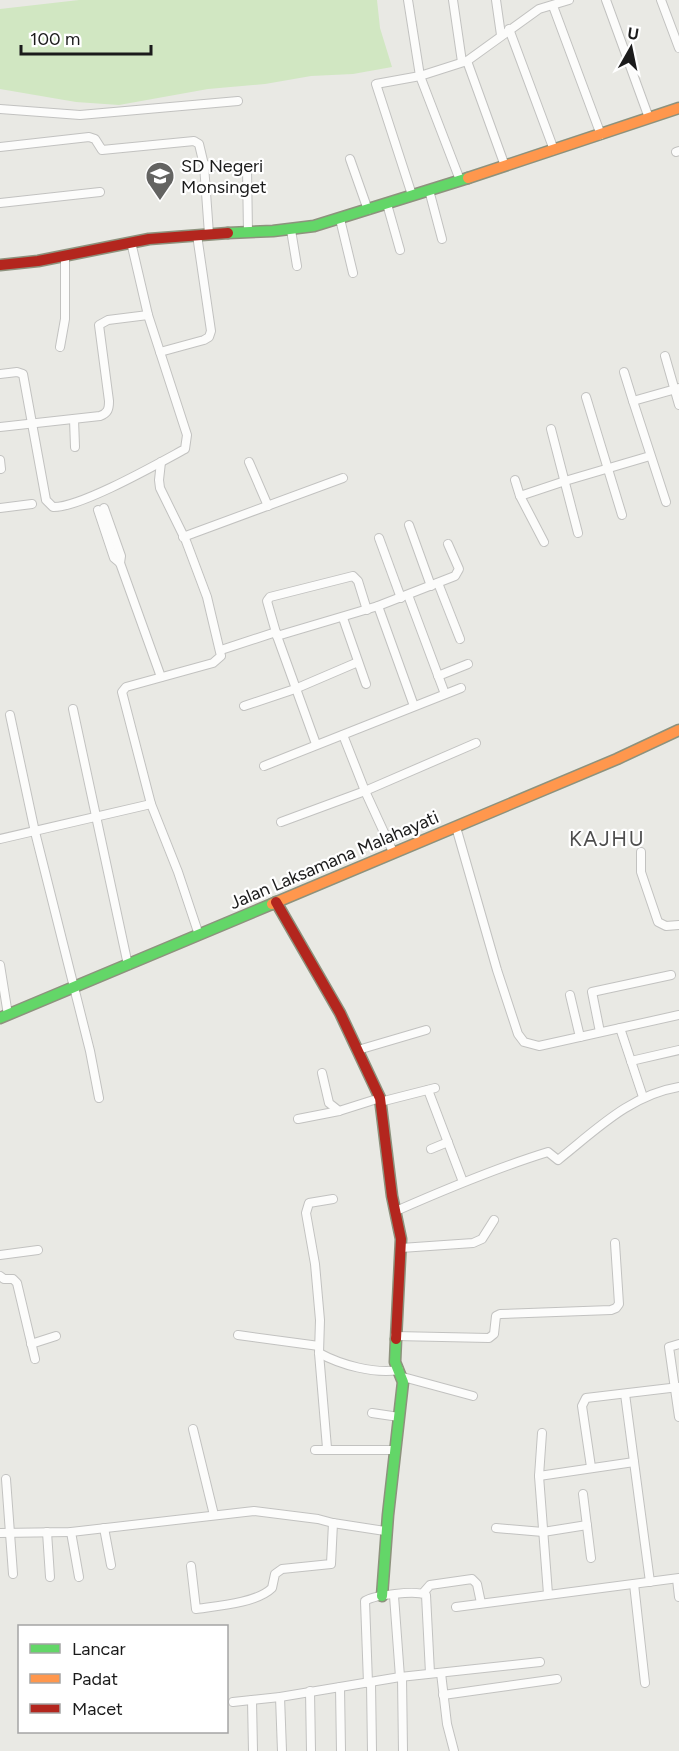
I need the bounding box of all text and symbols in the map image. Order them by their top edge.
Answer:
scale bar [21,18,152,56]
north arrow [601,18,661,78]
text: U [626,23,640,44]
text: 100 m [30,28,80,50]
place label: SD Negeri Monsinget [181,155,267,198]
school or university icon: SD Negeri Monsinget [144,160,176,202]
street label: Jalan Laksamana Malahayati [226,806,442,914]
district label: KAJHU [569,826,645,851]
legend [18,1625,228,1733]
text: Lancar [72,1638,126,1660]
text: Padat [72,1668,118,1690]
text: Macet [72,1698,123,1720]

